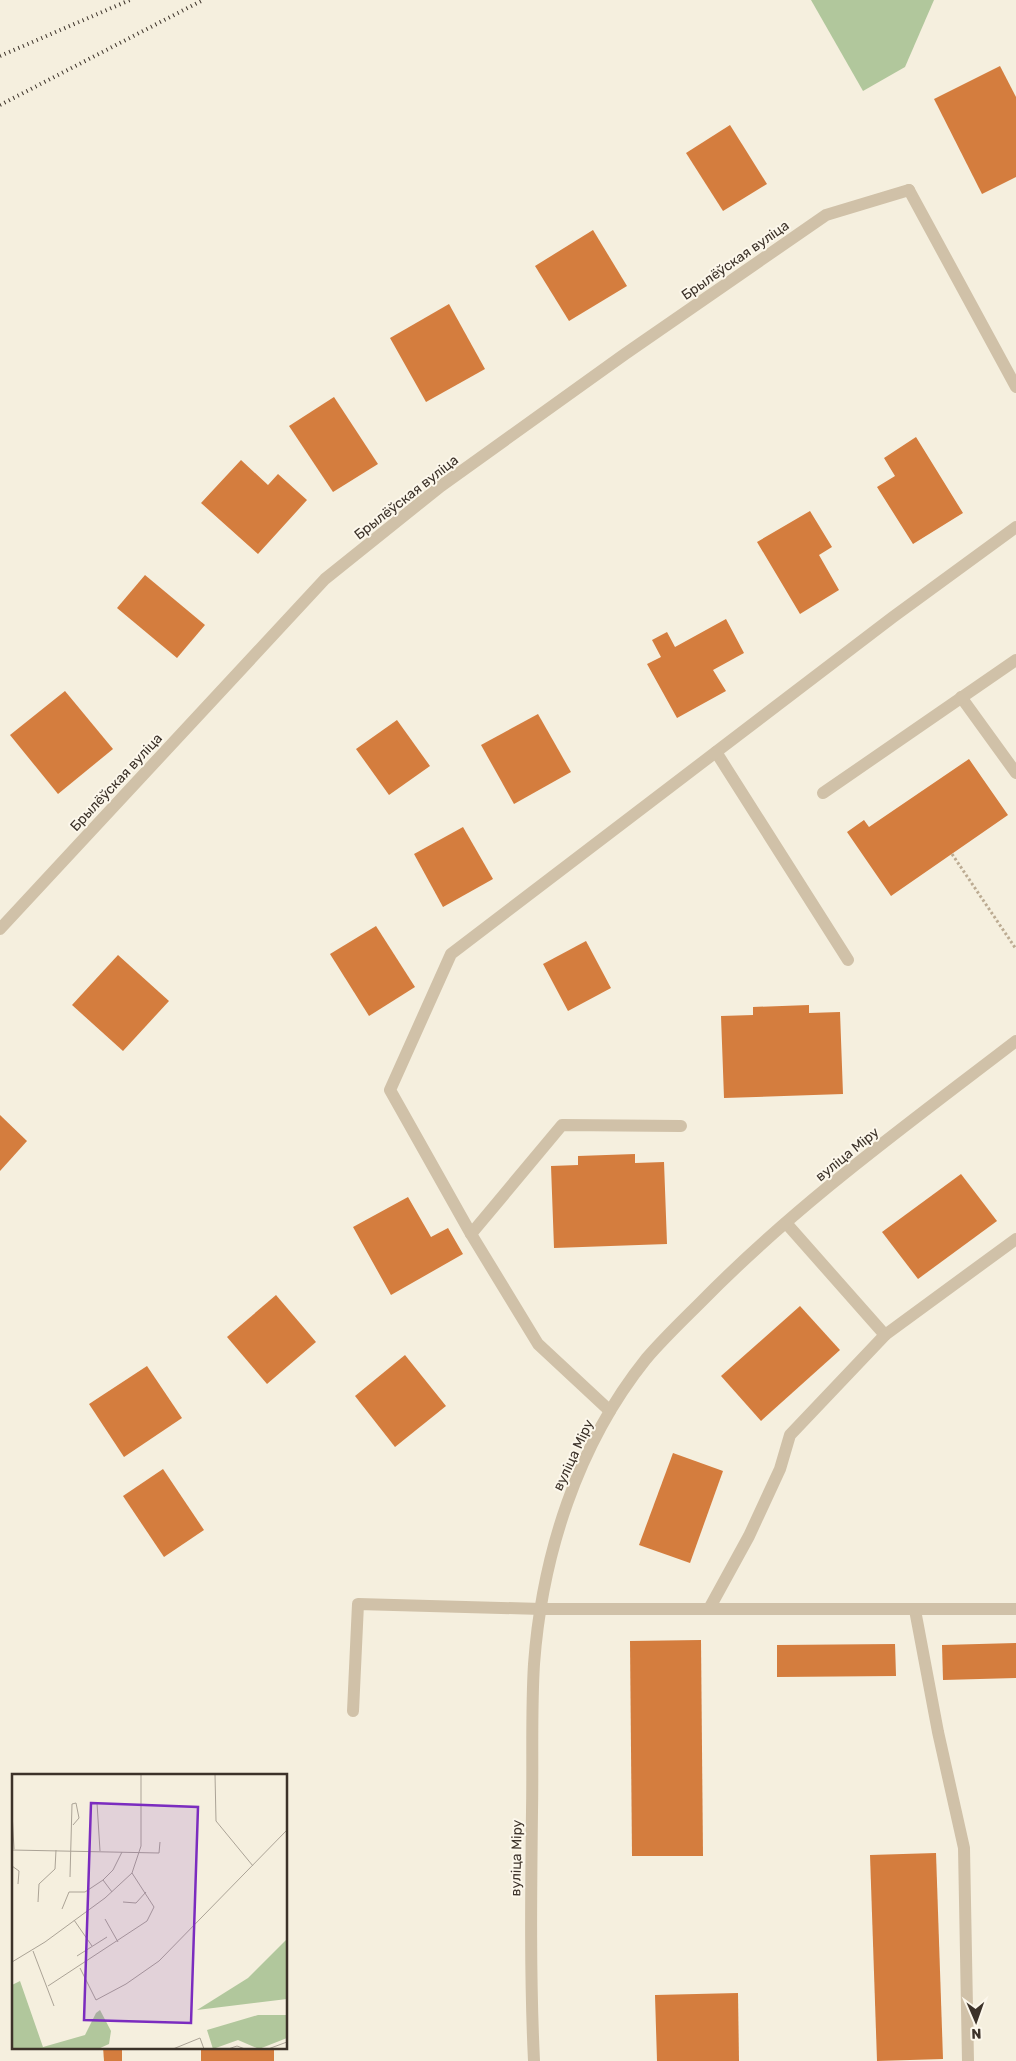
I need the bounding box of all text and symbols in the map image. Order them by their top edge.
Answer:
street label: Брылёўская вуліца [678,217,792,304]
street label: Брылёўская вуліца [351,452,462,543]
street label: Брылёўская вуліца [67,730,166,835]
street label: вуліца Міру [812,1123,883,1185]
street label: вуліца Міру [550,1417,597,1494]
inset map [12,1774,288,2048]
street label: вуліца Міру [507,1819,526,1896]
north arrow [951,1996,1001,2046]
text: N [971,2025,982,2042]

